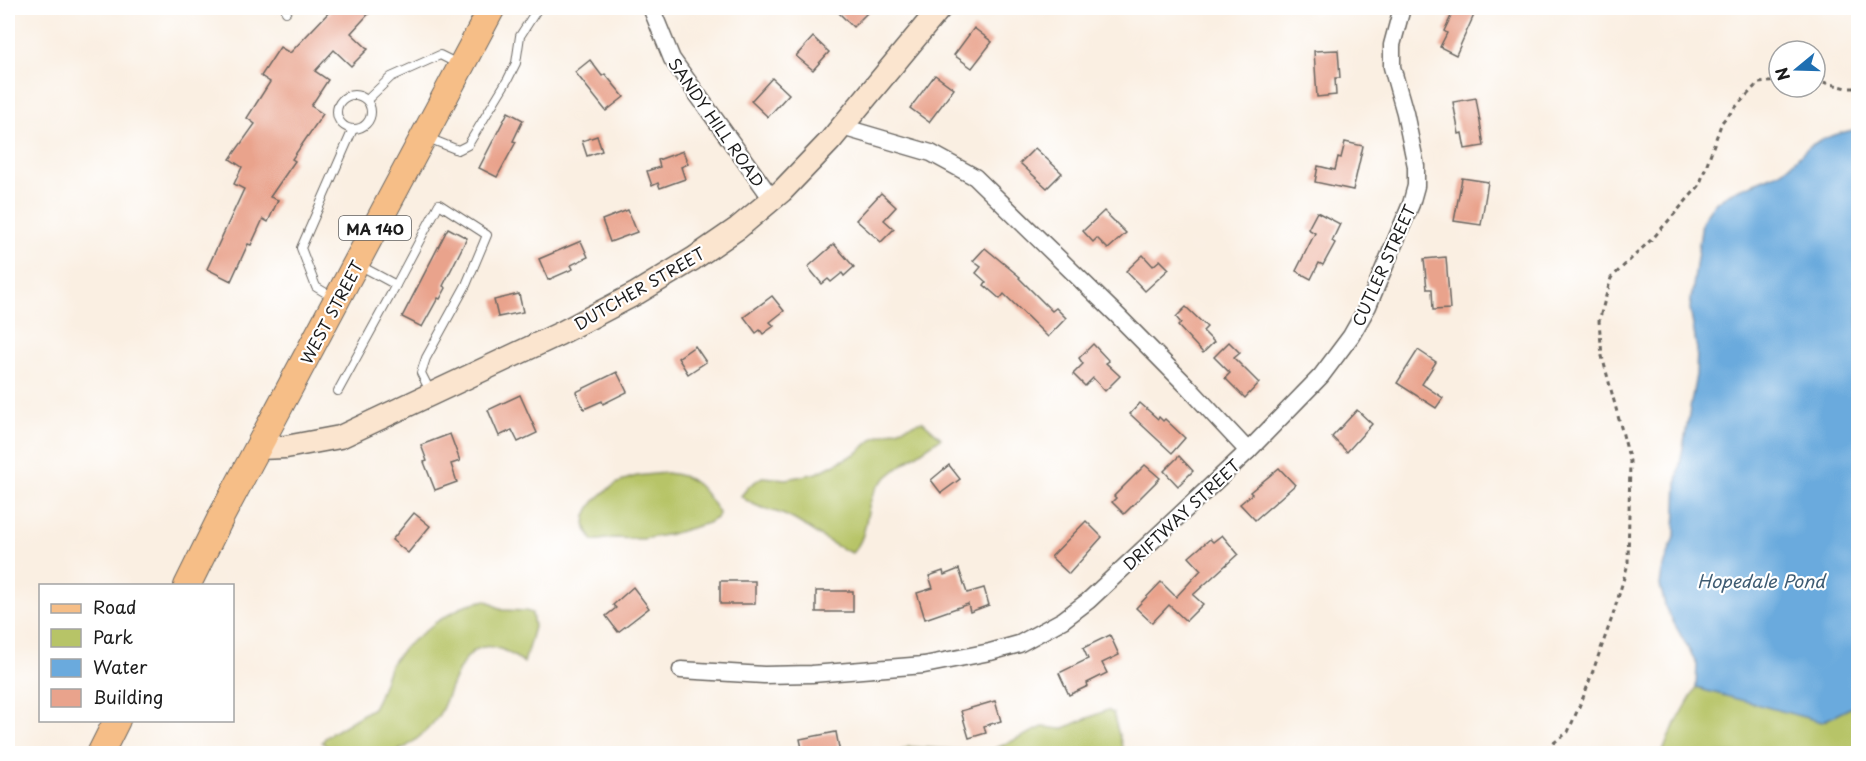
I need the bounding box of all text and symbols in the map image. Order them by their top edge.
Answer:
north arrow [1767,39,1827,99]
street label: SANDY HILL ROAD [663,52,771,192]
text: N [1768,64,1795,84]
street label: CUTLER STREET [1345,200,1421,330]
road number: MA 140 [339,216,411,240]
street label: DUTCHER STREET [569,241,709,335]
street label: WEST STREET [294,256,368,368]
street label: DRIFTWAY STREET [1117,453,1245,575]
water label: Hopedale Pond [1697,567,1827,594]
legend [39,584,234,722]
text: Road [93,593,137,620]
text: Park [93,623,133,650]
text: Water [93,653,148,680]
text: Building [93,683,163,710]

